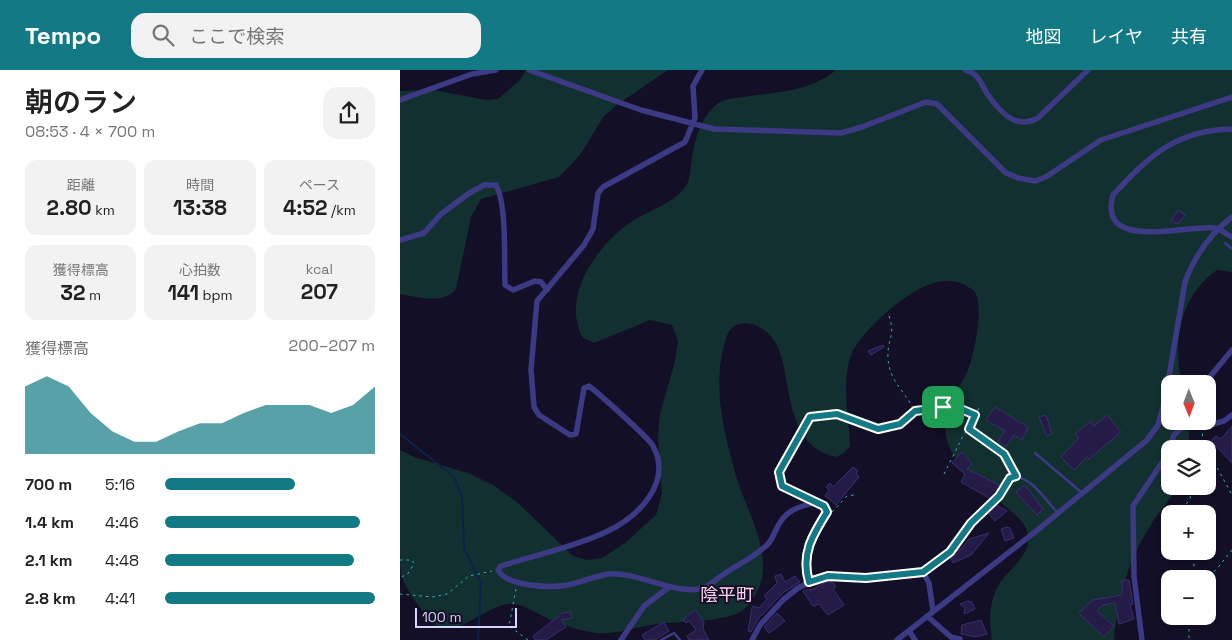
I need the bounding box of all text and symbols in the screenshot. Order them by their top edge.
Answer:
search box [131,13,481,58]
text: Tempo [25,20,101,51]
icon: search [149,21,177,49]
text: ここで検索 [189,24,284,49]
text: 地図 [1026,25,1062,48]
text: レイヤ [1090,25,1143,48]
text: 共有 [1171,25,1207,48]
text: 朝のラン [25,84,137,120]
button: share [323,87,375,139]
text: 08:53 · 4 × 700 m [25,121,155,142]
text: 距離 [67,176,95,194]
text: 時間 [186,176,214,194]
text: ペース [299,176,340,194]
text: 2.80 [47,194,92,221]
text: 13:38 [173,194,227,221]
text: 4:52 [283,194,327,221]
text: km [92,201,115,219]
text: /km [327,201,356,219]
text: kcal [306,260,333,278]
text: 獲得標高 [53,261,109,279]
text: 心拍数 [179,261,221,279]
text: 207 [301,278,338,305]
text: 32 [60,279,85,306]
text: 141 [167,279,199,306]
text: m [85,286,101,304]
text: bpm [199,286,233,304]
text: 200–207 m [289,335,375,356]
text: 獲得標高 [25,338,89,359]
north arrow [1161,375,1216,430]
map controls [1161,375,1216,625]
pin [922,386,964,428]
icon: arrive [929,393,957,421]
button: layers [1161,440,1216,495]
text: 700 m [25,474,72,495]
text: 5:16 [105,474,135,495]
button: + [1161,505,1216,560]
text: 1.4 km [25,512,74,533]
text: 4:46 [105,512,139,533]
text: 2.1 km [25,550,72,571]
text: 4:48 [105,550,139,571]
button: − [1161,570,1216,625]
district label: 陰平町 [700,583,754,606]
text: 2.8 km [25,588,76,609]
text: 4:41 [105,588,135,609]
scale bar [415,605,518,628]
text: 100 m [422,608,461,626]

